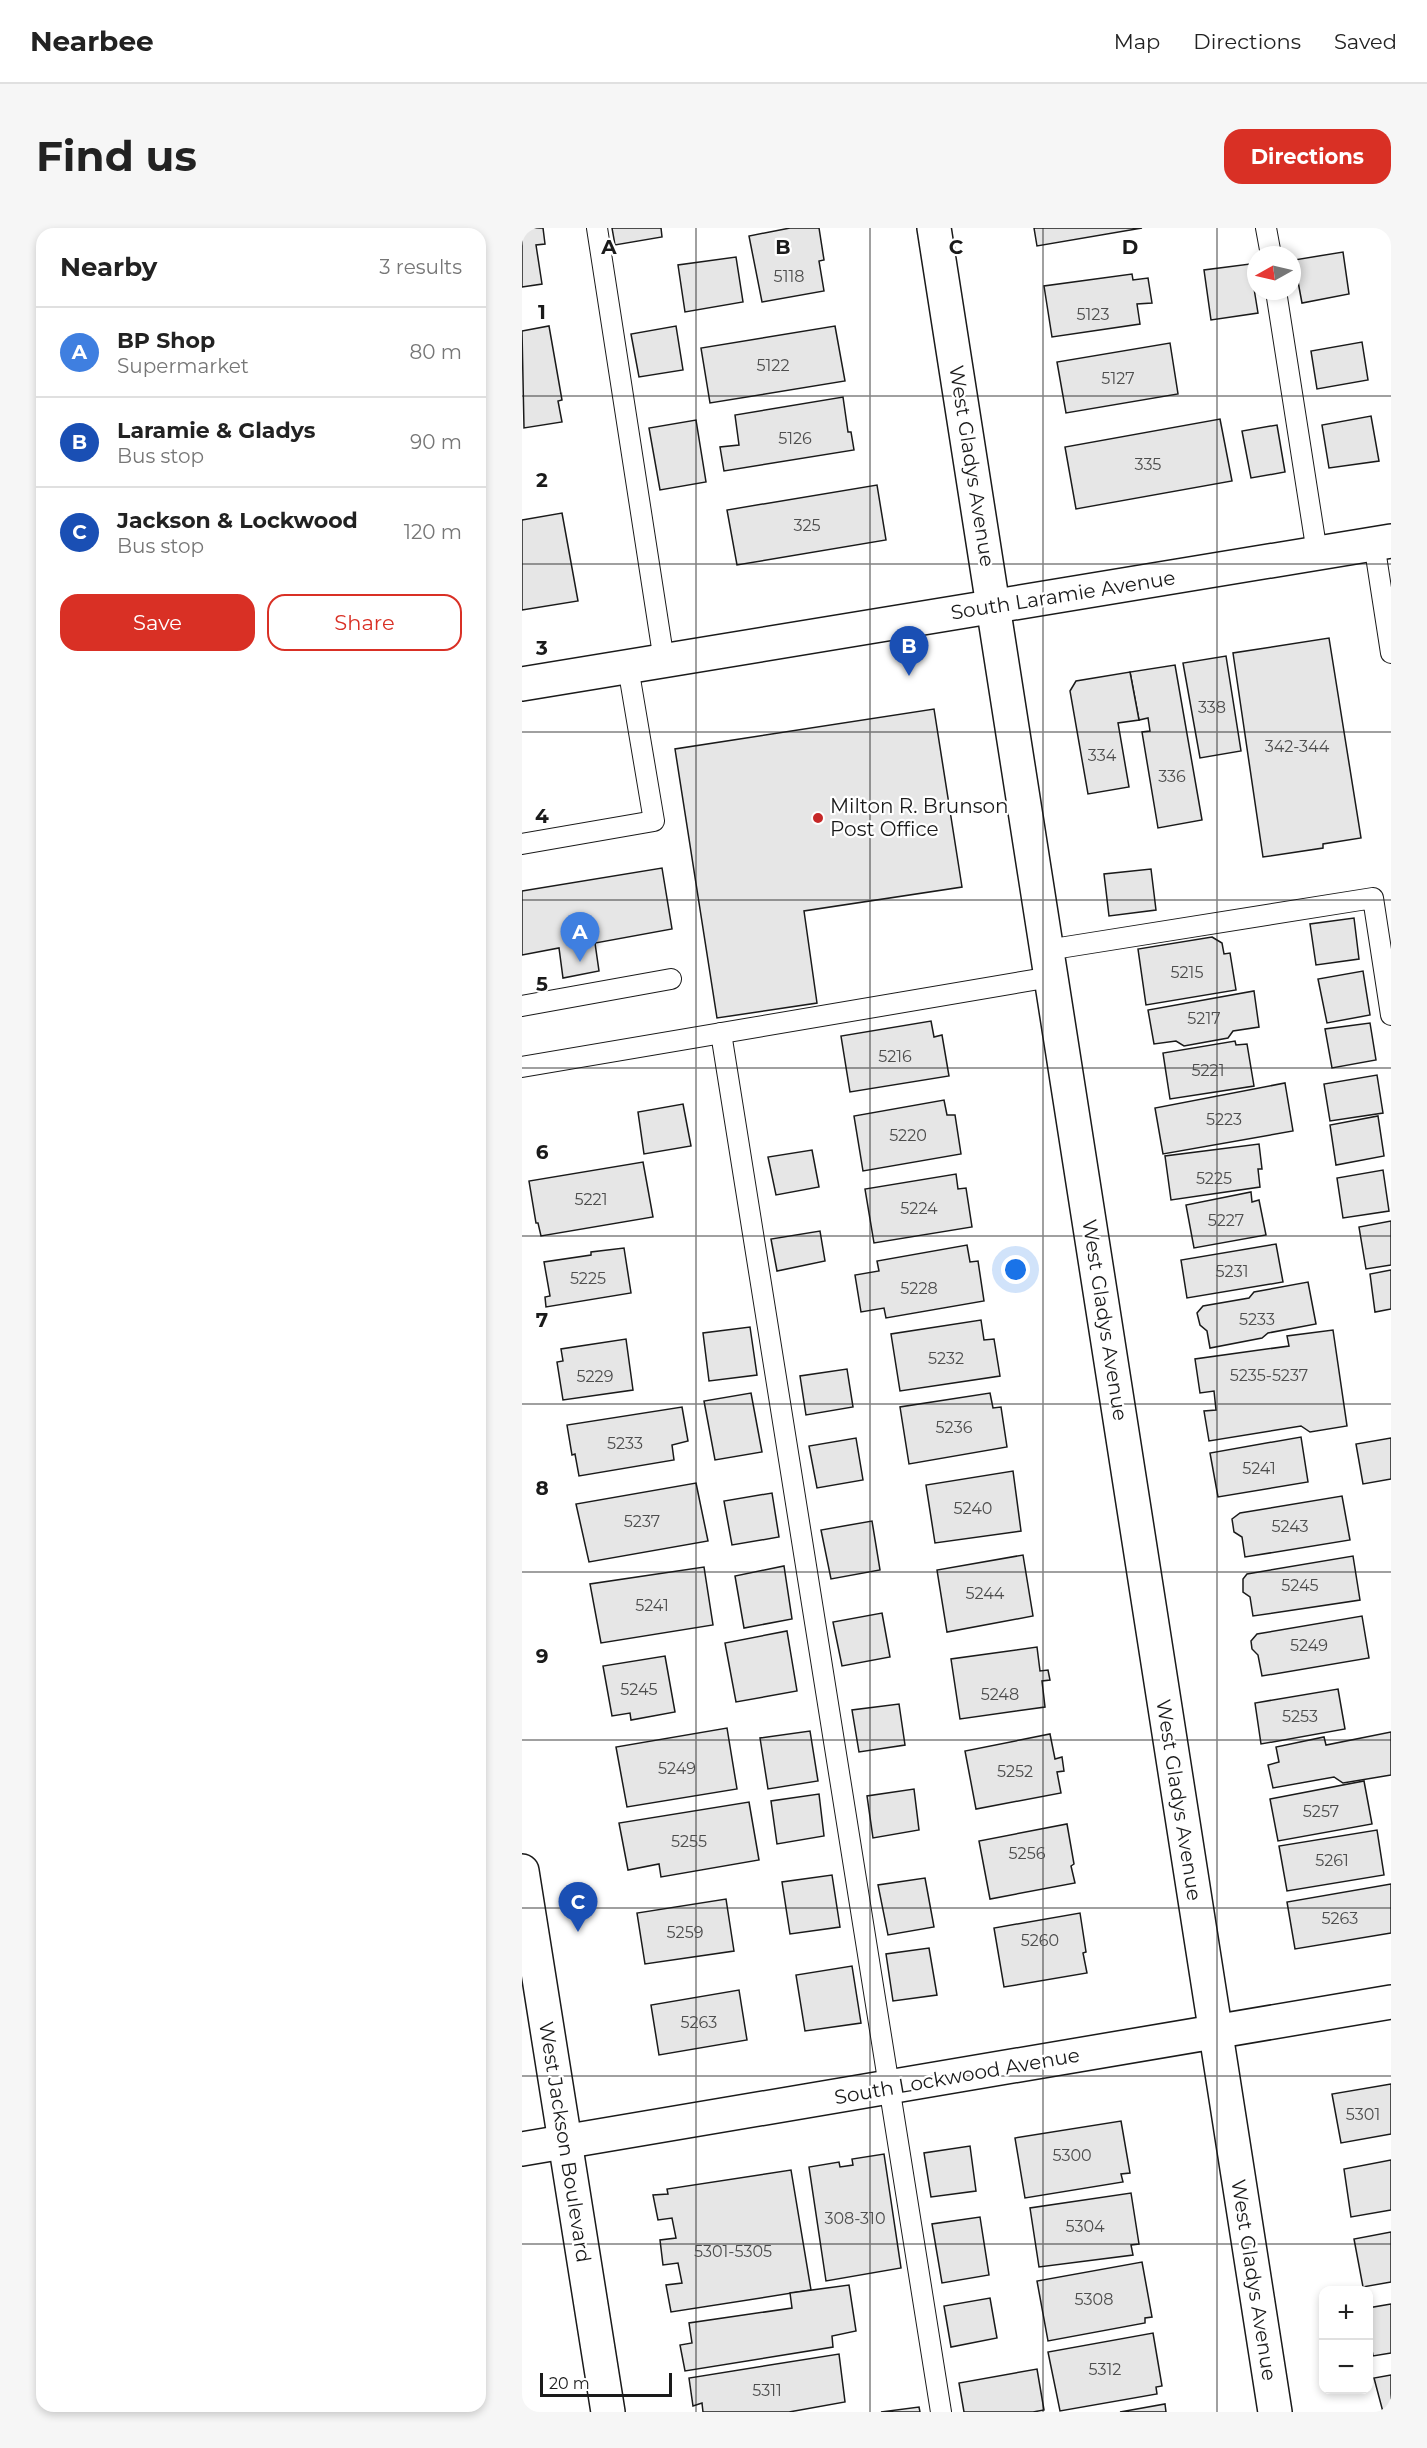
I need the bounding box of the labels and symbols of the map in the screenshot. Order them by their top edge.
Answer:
text: A [600,235,617,259]
text: B [775,235,791,259]
text: C [949,235,964,259]
text: D [1122,235,1138,259]
north arrow [1247,246,1301,300]
house number: 5118 [774,267,804,286]
text: 1 [538,300,546,324]
house number: 5123 [1077,305,1109,324]
house number: 5122 [756,356,790,375]
street label: West Gladys Avenue [944,364,1000,568]
house number: 5127 [1101,369,1135,388]
house number: 5126 [778,429,812,448]
house number: 335 [1135,455,1161,474]
text: 2 [536,468,548,492]
house number: 325 [793,516,821,535]
street label: South Laramie Avenue [949,565,1177,625]
pin: B [890,626,928,676]
text: 3 [535,636,548,660]
house number: 338 [1198,698,1226,717]
house number: 342-344 [1265,737,1330,756]
house number: 334 [1088,746,1117,765]
house number: 336 [1158,767,1186,786]
place label: Milton R. Brunson Post Office [830,794,1009,841]
text: 4 [535,804,549,828]
marker: Milton R. Brunson Post Office [811,811,825,825]
pin: A [560,912,600,962]
house number: 5215 [1171,963,1203,982]
text: 5 [536,972,548,996]
house number: 5217 [1187,1009,1221,1028]
house number: 5216 [878,1047,912,1066]
house number: 5221 [1192,1061,1224,1080]
house number: 5223 [1206,1110,1242,1129]
house number: 5220 [889,1126,927,1145]
text: 6 [536,1140,549,1164]
house number: 5225 [1196,1169,1232,1188]
house number: 5221 [575,1190,607,1209]
house number: 5224 [900,1199,938,1218]
house number: 5227 [1208,1211,1244,1230]
street label: West Gladys Avenue [1077,1218,1133,1422]
your location [1001,1255,1030,1284]
house number: 5231 [1216,1262,1248,1281]
house number: 5225 [570,1269,606,1288]
house number: 5228 [900,1279,938,1298]
text: 7 [536,1308,548,1332]
house number: 5233 [1239,1310,1275,1329]
house number: 5232 [928,1349,964,1368]
house number: 5235-5237 [1230,1366,1308,1385]
house number: 5229 [577,1367,613,1386]
house number: 5236 [936,1418,973,1437]
house number: 5233 [607,1434,643,1453]
house number: 5241 [1242,1459,1276,1478]
text: 8 [535,1476,549,1500]
house number: 5240 [954,1499,992,1518]
house number: 5237 [624,1512,660,1531]
house number: 5243 [1271,1517,1309,1536]
house number: 5245 [1281,1576,1319,1595]
house number: 5244 [966,1584,1005,1603]
house number: 5241 [635,1596,669,1615]
house number: 5249 [1290,1636,1328,1655]
text: 9 [536,1644,548,1668]
house number: 5245 [620,1680,658,1699]
house number: 5248 [981,1685,1019,1704]
street label: West Gladys Avenue [1151,1698,1207,1902]
house number: 5253 [1282,1707,1318,1726]
house number: 5249 [658,1759,696,1778]
house number: 5252 [997,1762,1033,1781]
house number: 5257 [1303,1802,1339,1821]
house number: 5255 [671,1832,707,1851]
house number: 5256 [1009,1844,1046,1863]
house number: 5261 [1315,1851,1349,1870]
pin: C [558,1882,598,1932]
house number: 5263 [1322,1909,1358,1928]
house number: 5259 [667,1923,703,1942]
house number: 5260 [1021,1931,1059,1950]
house number: 5263 [681,2013,717,2032]
street label: West Jackson Boulevard [534,2020,596,2264]
street label: South Lockwood Avenue [833,2043,1081,2109]
house number: 5301 [1346,2105,1380,2124]
house number: 5300 [1052,2146,1092,2165]
street label: West Gladys Avenue [1226,2178,1282,2382]
house number: 308-310 [824,2209,886,2228]
house number: 5304 [1065,2217,1105,2236]
house number: 5301-5305 [694,2242,772,2261]
house number: 5308 [1075,2290,1113,2309]
house number: 5312 [1089,2360,1121,2379]
scale bar [540,2370,672,2398]
house number: 5311 [752,2381,782,2400]

